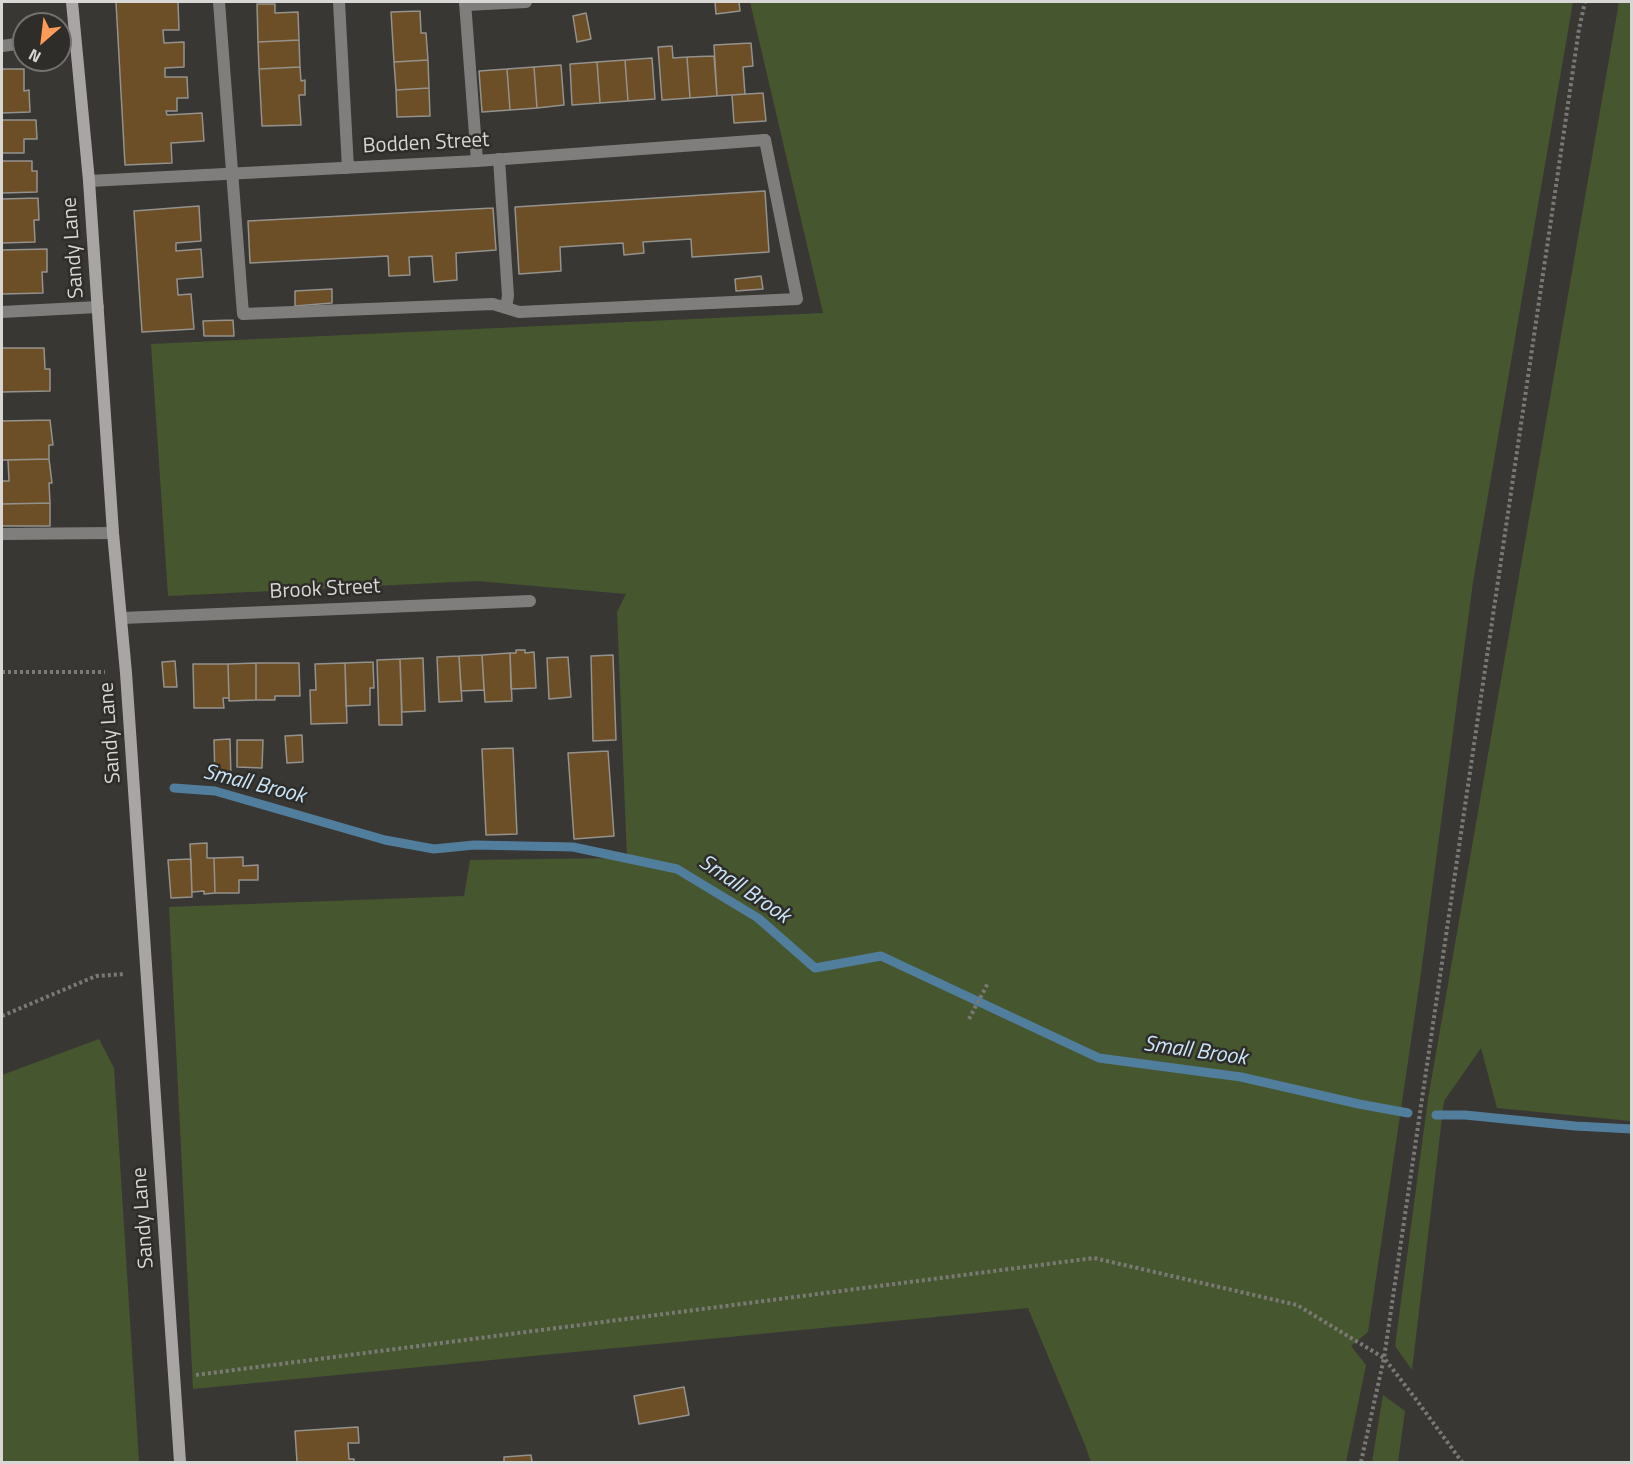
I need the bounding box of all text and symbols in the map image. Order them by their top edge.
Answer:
north arrow [12,12,72,72]
text: N [24,43,45,69]
street label: Bodden Street [362,128,490,160]
street label: Sandy Lane [58,196,90,300]
street label: Brook Street [269,575,381,605]
street label: Sandy Lane [95,681,127,785]
water label: Small Brook [200,760,308,810]
water label: Small Brook [693,850,795,930]
water label: Small Brook [1142,1032,1248,1072]
street label: Sandy Lane [128,1166,160,1270]

